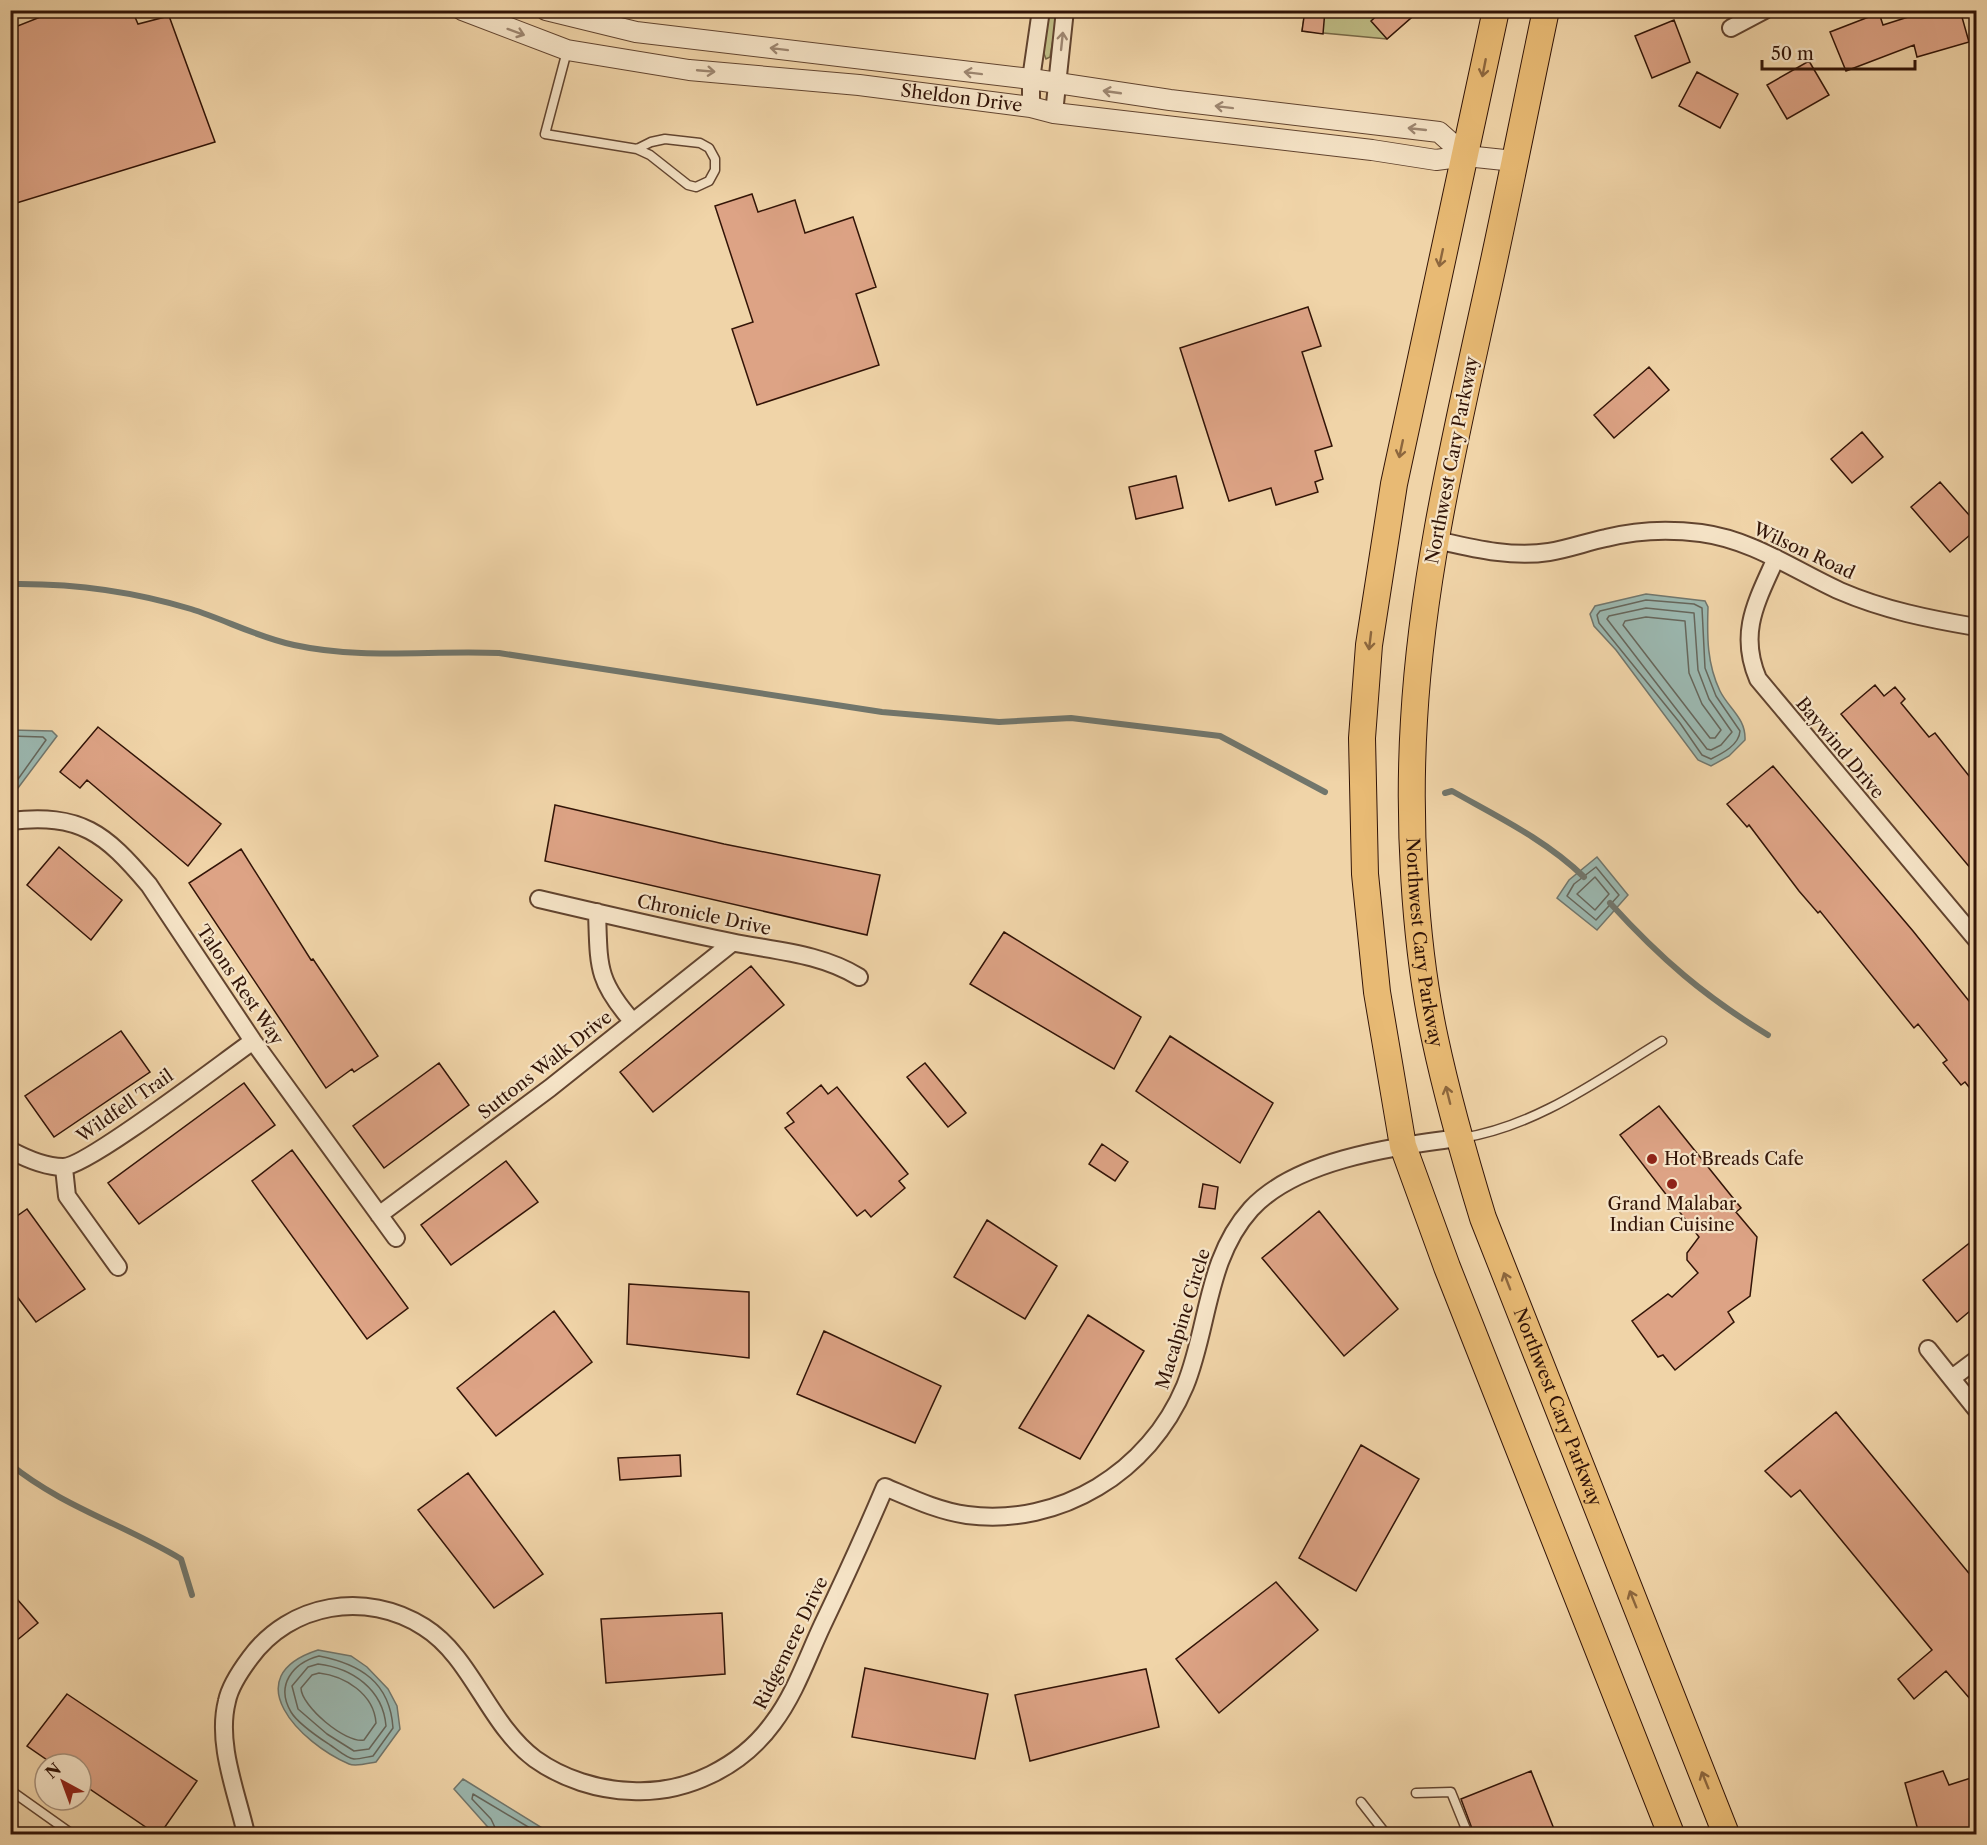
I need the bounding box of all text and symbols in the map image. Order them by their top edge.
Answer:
one-way arrow [506,27,525,38]
one-way arrow [1057,32,1068,52]
scale bar [1762,33,1915,71]
text: 50 m [1771,43,1814,65]
one-way arrow [770,44,790,55]
one-way arrow [1478,58,1489,77]
one-way arrow [696,66,716,77]
one-way arrow [964,67,983,78]
street label: Sheldon Drive [899,79,1024,117]
one-way arrow [1103,87,1123,98]
one-way arrow [1214,101,1234,112]
one-way arrow [1408,123,1428,134]
one-way arrow [1435,248,1446,267]
street label: Northwest Cary Parkway [1421,353,1483,566]
one-way arrow [1395,439,1406,458]
street label: Wilson Road [1749,517,1859,584]
one-way arrow [1365,631,1376,651]
street label: Baywind Drive [1791,693,1889,803]
street label: Northwest Cary Parkway [1401,837,1448,1050]
street label: Chronicle Drive [635,890,773,940]
street label: Talons Rest Way [192,921,289,1050]
street label: Suttons Walk Drive [474,1006,616,1124]
street label: Wildfell Trail [72,1065,178,1148]
one-way arrow [1442,1086,1454,1105]
place label: Hot Breads Cafe [1664,1148,1804,1170]
marker: Hot Breads Cafe [1645,1152,1659,1166]
marker: Grand Malabar Indian Cuisine [1665,1177,1679,1191]
place label: Grand Malabar Indian Cuisine [1608,1193,1737,1236]
street label: Macalpine Circle [1151,1246,1215,1392]
one-way arrow [1501,1272,1512,1291]
street label: Northwest Cary Parkway [1509,1305,1607,1510]
street label: Ridgemere Drive [749,1573,833,1713]
one-way arrow [1627,1590,1638,1609]
north arrow [33,1752,93,1812]
text: N [41,1759,65,1783]
one-way arrow [1698,1771,1709,1790]

